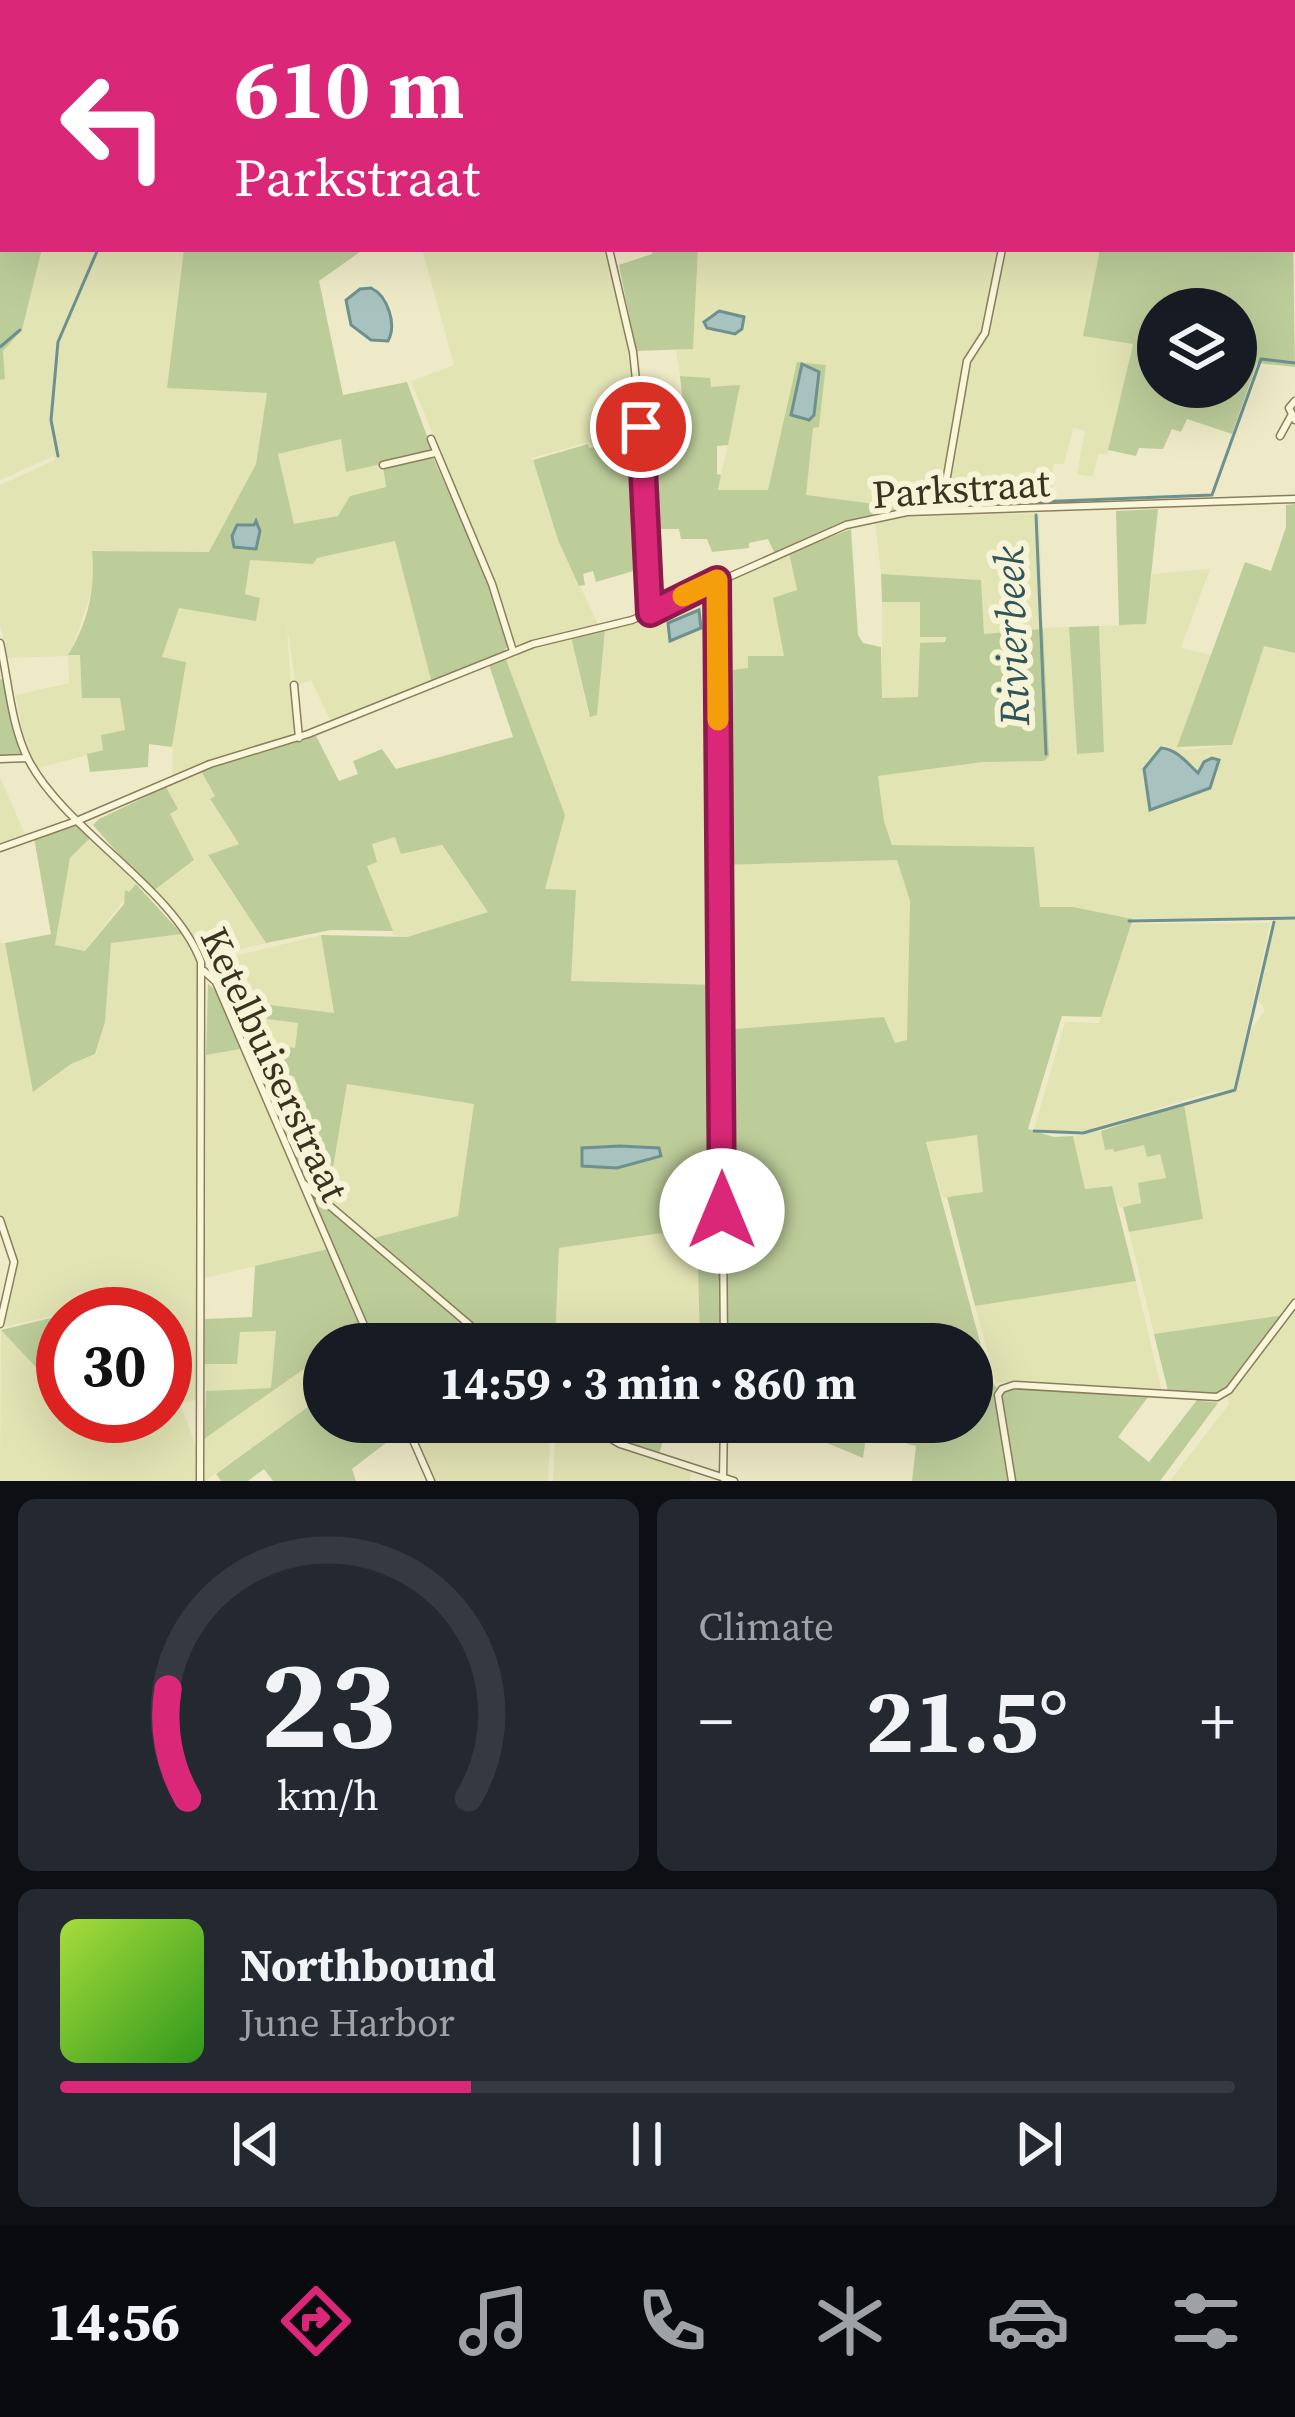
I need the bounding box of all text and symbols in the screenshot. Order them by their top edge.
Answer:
text: 610 m [234,31,465,146]
icon: left [36,48,192,204]
text: Parkstraat [234,140,480,214]
map controls [1137,288,1257,408]
button: layers [1137,288,1257,408]
pin [590,376,692,478]
icon: arrive [608,394,674,460]
street label: Parkstraat [871,456,1052,521]
water label: Rivierbeek [979,545,1043,728]
street label: Ketelbuiserstraat [188,919,361,1210]
position arrow [659,1148,785,1274]
speed limit sign: 30 [36,1287,192,1443]
text: 14:59 · 3 min · 860 m [440,1352,856,1414]
text: Climate [699,1600,834,1653]
text: 23 [261,1618,396,1789]
text: 21.5° [865,1659,1068,1782]
text: − [699,1676,733,1766]
text: + [1200,1676,1235,1766]
text: km/h [277,1766,379,1824]
text: Northbound [240,1934,496,1996]
text: June Harbor [240,1996,455,2049]
icon: previous [223,2111,289,2177]
icon: pause [614,2111,680,2177]
icon: next [1006,2111,1072,2177]
icon: directions [274,2279,358,2363]
icon: music [452,2279,536,2363]
icon: phone [630,2279,714,2363]
icon: climate [808,2279,892,2363]
icon: car [986,2279,1070,2363]
icon: filters [1164,2279,1248,2363]
text: 14:56 [47,2284,180,2358]

